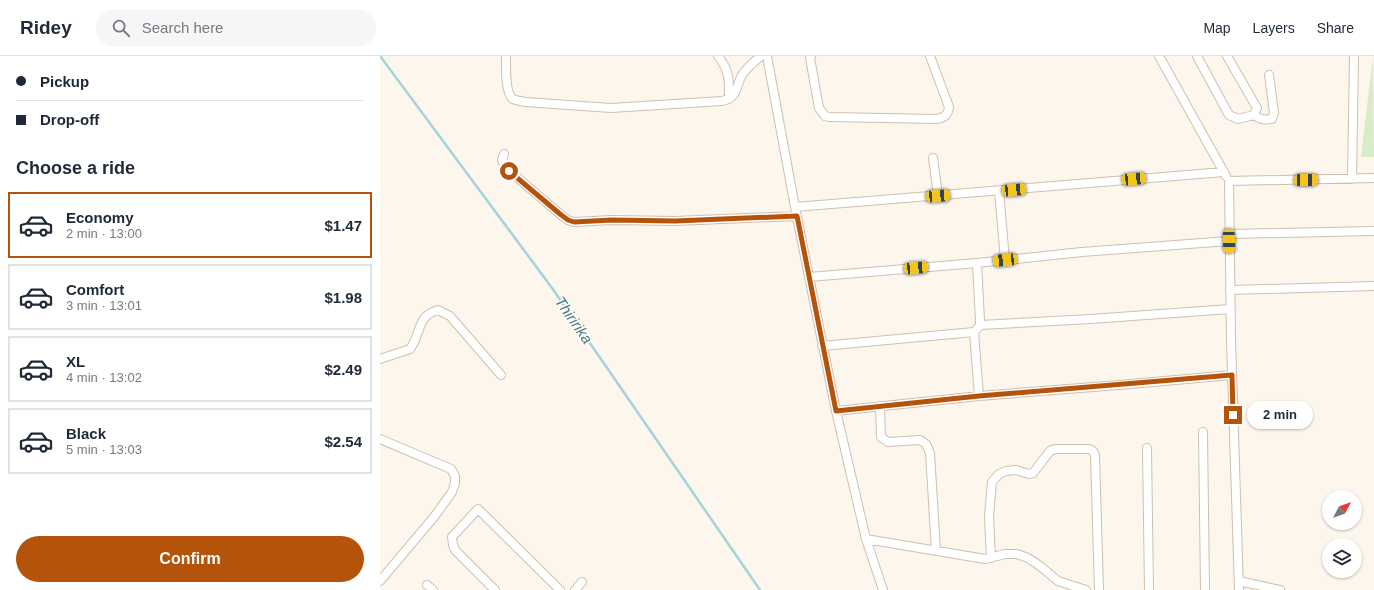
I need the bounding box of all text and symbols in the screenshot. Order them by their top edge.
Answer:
search box [96,10,376,46]
text: Ridey [20,17,72,38]
icon: search [110,17,132,39]
text: Search here [142,19,223,36]
text: Map [1203,20,1231,36]
text: Layers [1253,20,1295,36]
text: Share [1317,20,1354,36]
text: Pickup [40,73,89,90]
text: Drop-off [40,111,99,128]
text: Choose a ride [16,158,135,178]
route start [500,162,518,180]
car [1122,172,1146,186]
car [1294,174,1318,186]
car [1002,183,1026,197]
car [926,189,950,203]
icon: car [18,207,54,243]
text: Economy [66,209,134,226]
text: $1.47 [324,217,362,234]
text: 2 min · 13:00 [66,226,142,241]
car [1223,229,1235,253]
car [992,253,1018,267]
car [904,261,928,275]
icon: car [18,279,54,315]
text: Comfort [66,281,124,298]
text: $1.98 [324,289,362,306]
water label: Thiririka [552,293,596,347]
text: 3 min · 13:01 [66,298,142,313]
icon: car [18,351,54,387]
text: XL [66,353,85,370]
text: $2.49 [324,361,362,378]
text: 4 min · 13:02 [66,370,142,385]
callout: 2 min [1247,401,1313,429]
route end [1224,406,1242,424]
text: 2 min [1263,407,1297,422]
icon: car [18,423,54,459]
text: Black [66,425,106,442]
text: $2.54 [324,433,362,450]
text: 5 min · 13:03 [66,442,142,457]
north arrow [1322,490,1362,530]
map controls [1322,490,1362,578]
button: Confirm [16,536,364,582]
button: layers [1322,538,1362,578]

